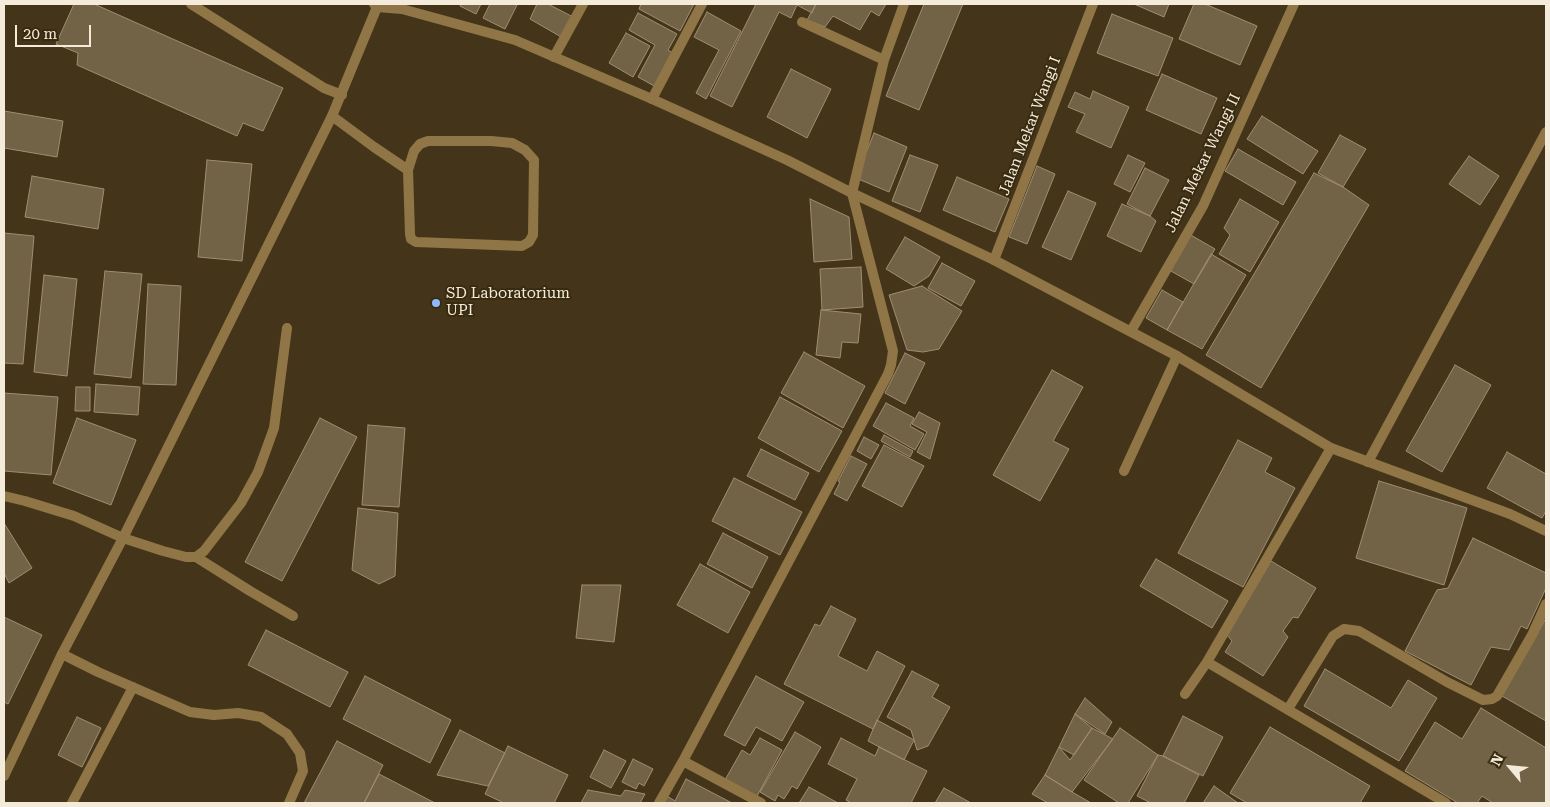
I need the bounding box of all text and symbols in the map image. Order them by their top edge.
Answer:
scale bar [18,15,94,47]
text: 20 m [23,25,57,43]
street label: Jalan Mekar Wangi I [995,54,1065,198]
street label: Jalan Mekar Wangi II [1161,91,1245,235]
place label: SD Laboratorium UPI [446,285,570,320]
marker: SD Laboratorium UPI [430,297,442,309]
north arrow [1485,742,1535,792]
text: N [1487,751,1506,768]

